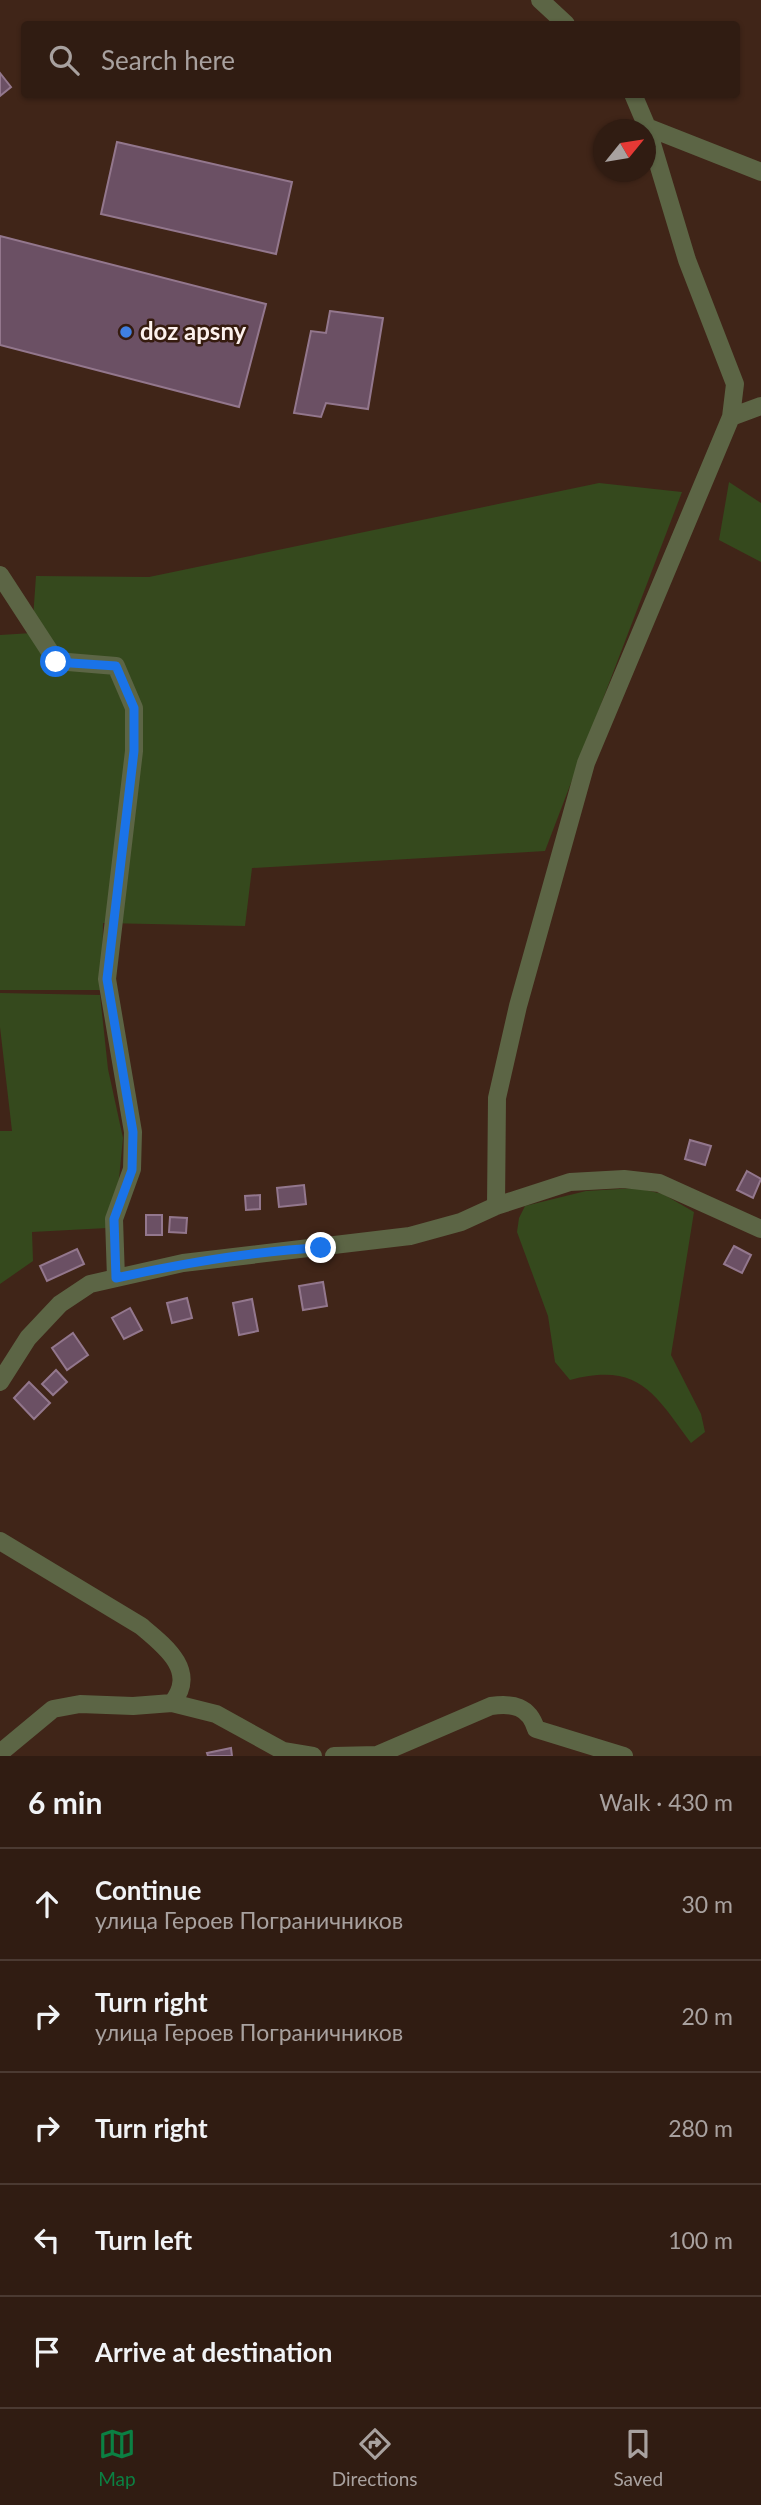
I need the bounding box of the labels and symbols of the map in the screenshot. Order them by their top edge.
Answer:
north arrow [593,119,656,182]
place label: doz apsny [140,316,247,345]
marker: doz apsny [118,324,134,340]
route start [40,646,71,677]
route end [305,1232,336,1263]

